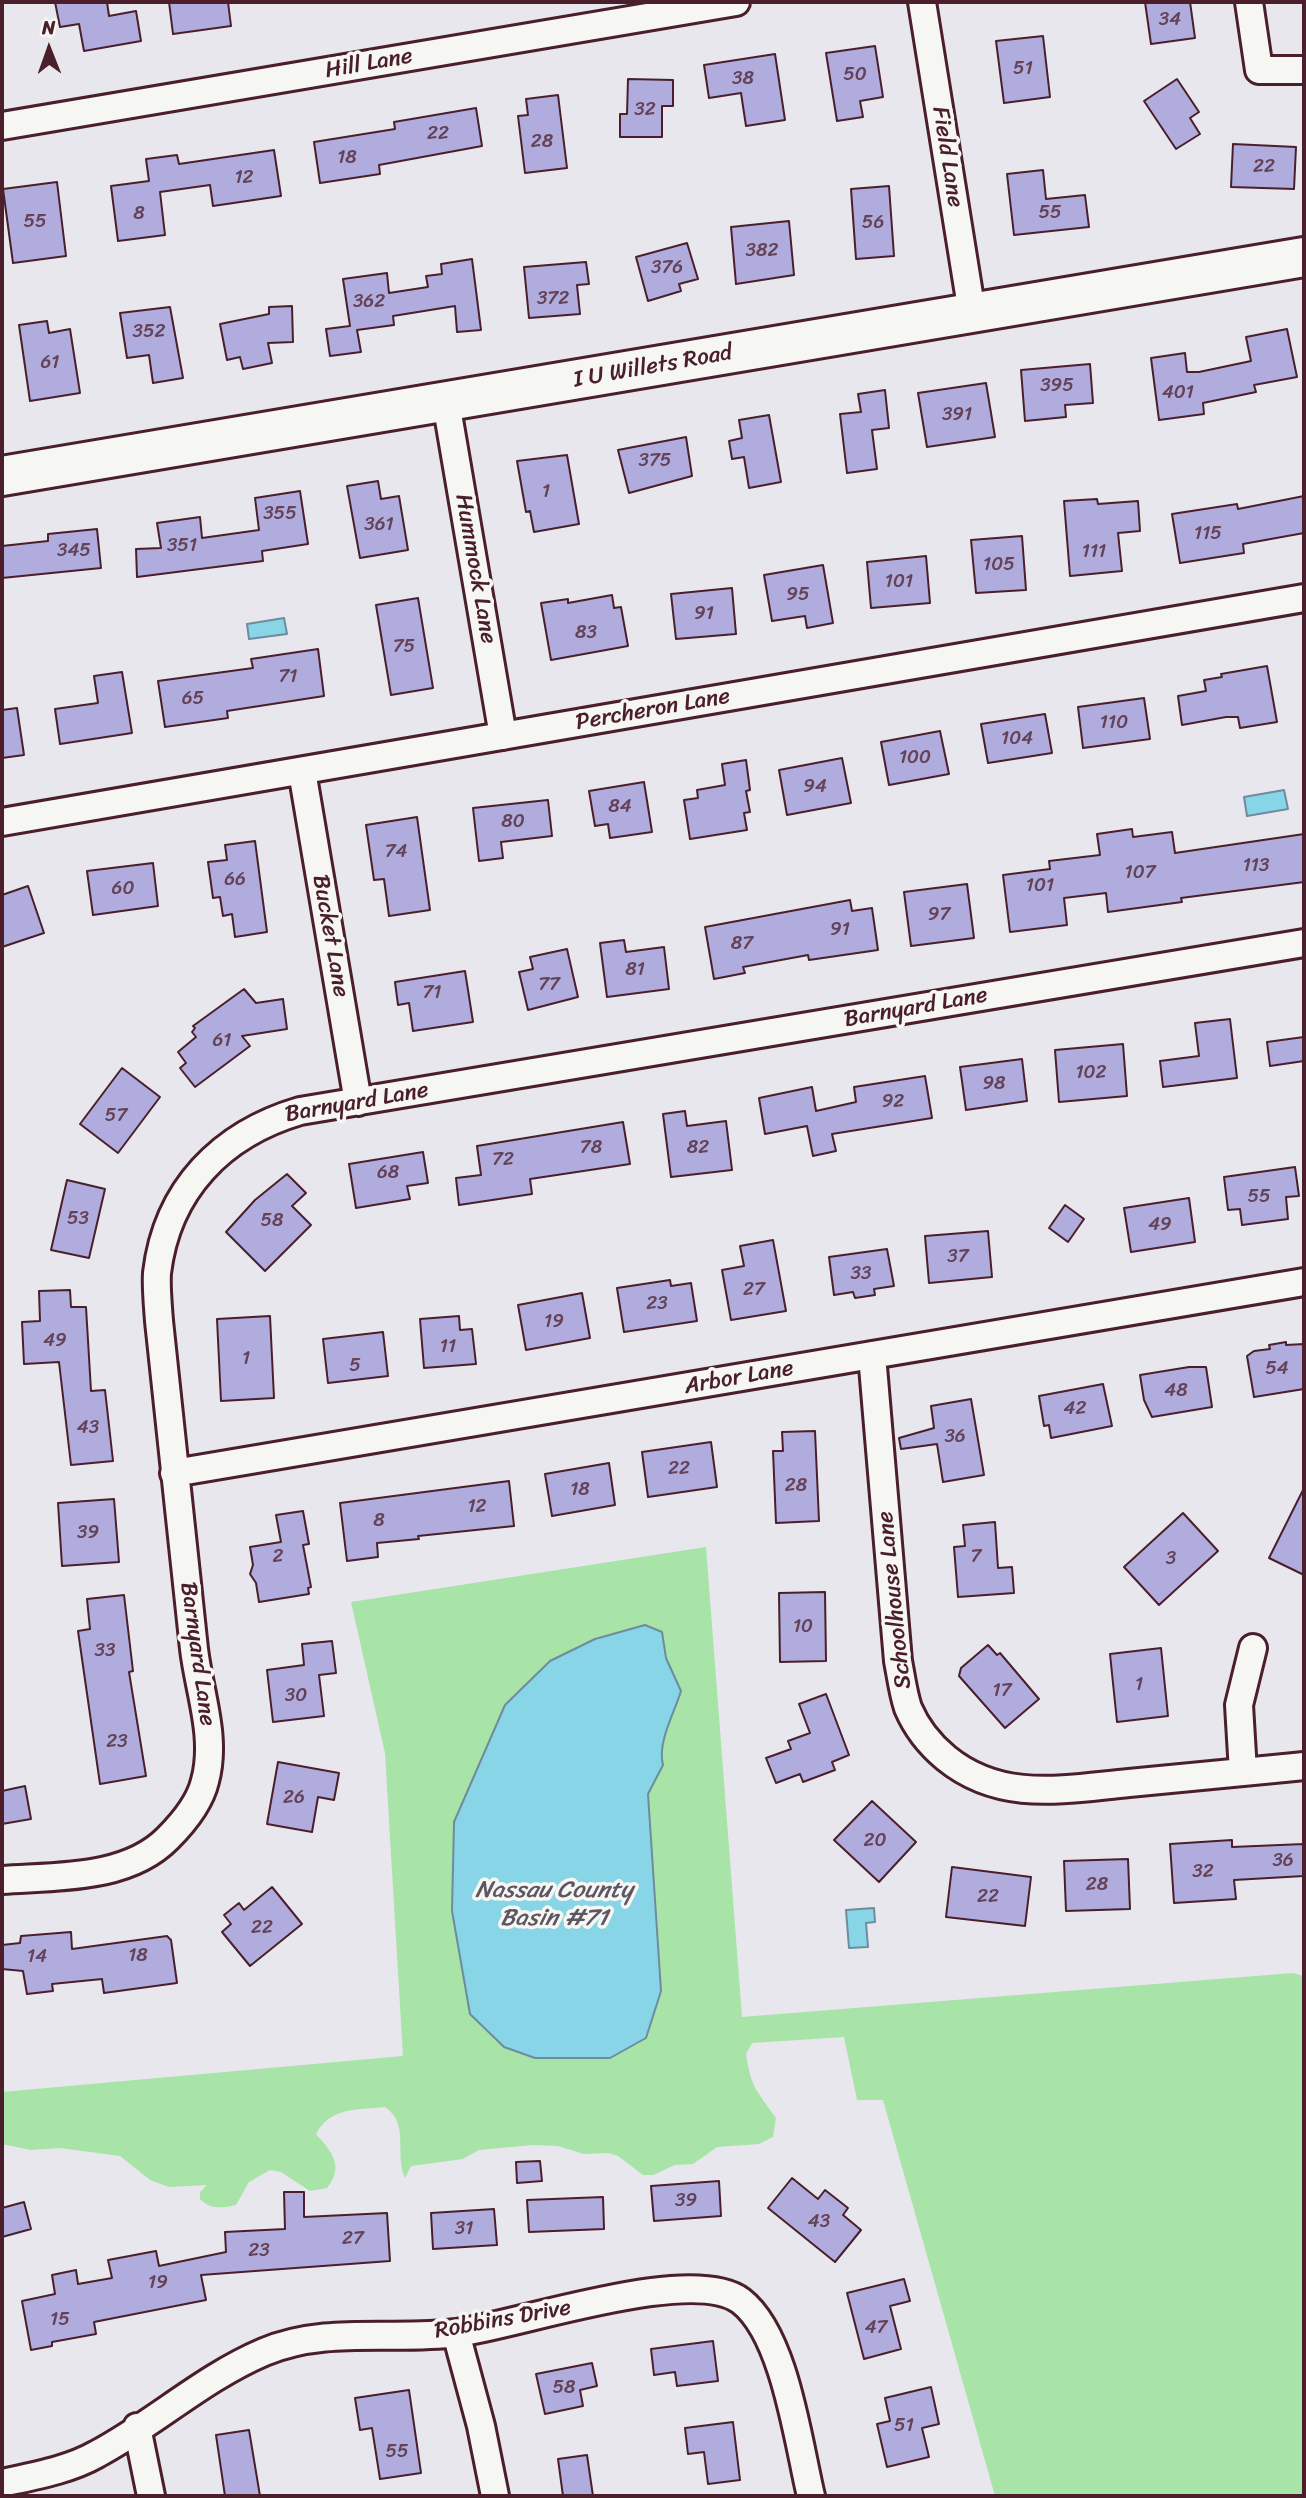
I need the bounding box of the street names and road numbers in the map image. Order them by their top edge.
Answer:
street label: Hill Lane [323,43,415,85]
street label: Field Lane [925,105,969,209]
street label: I U Willets Road [572,339,734,395]
street label: Hummock Lane [448,492,502,646]
street label: Percheron Lane [574,683,732,737]
street label: Bucket Lane [306,873,354,999]
street label: Barnyard Lane [842,982,990,1034]
street label: Barnyard Lane [283,1077,431,1129]
street label: Arbor Lane [682,1355,796,1401]
street label: Schoolhouse Lane [872,1510,918,1690]
street label: Barnyard Lane [173,1580,221,1728]
street label: Robbins Drive [433,2294,573,2346]

